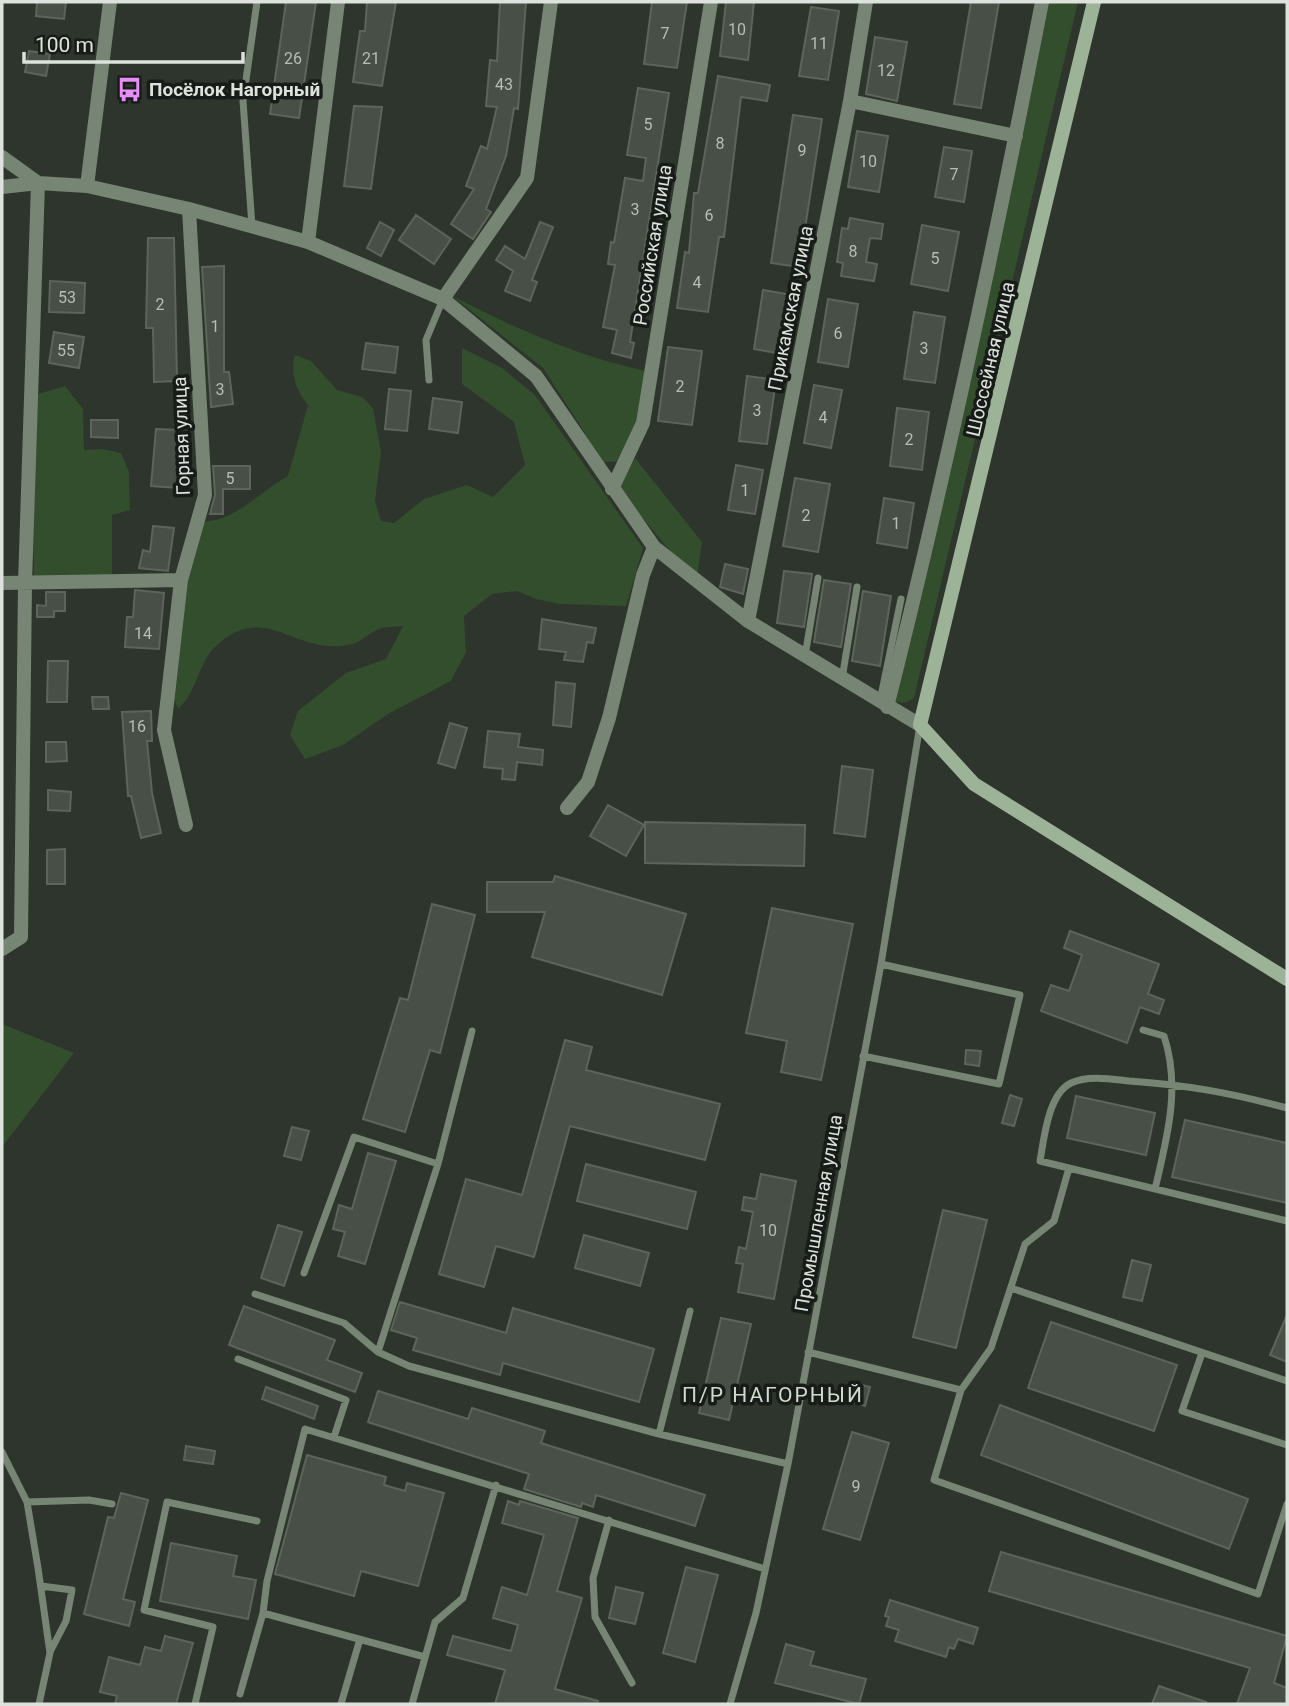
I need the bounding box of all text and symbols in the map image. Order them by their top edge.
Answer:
house number: 10 [728,20,746,39]
scale bar [24,21,243,65]
house number: 7 [661,24,670,43]
text: 100 m [35,33,94,57]
house number: 11 [810,34,828,53]
house number: 26 [284,49,302,68]
house number: 21 [362,49,380,68]
house number: 12 [877,61,895,80]
bus stop icon: Посёлок Нагорный [115,75,143,103]
house number: 43 [495,75,513,94]
place label: Посёлок Нагорный [149,78,320,101]
house number: 5 [644,115,653,134]
house number: 8 [716,134,725,153]
house number: 9 [798,141,807,160]
house number: 10 [859,152,877,171]
street label: Российская улица [628,163,677,327]
house number: 7 [950,165,959,184]
house number: 3 [631,200,640,219]
house number: 6 [705,206,714,225]
street label: Прикамская улица [763,224,818,393]
house number: 8 [849,242,858,261]
house number: 5 [931,249,940,268]
house number: 4 [693,273,702,292]
street label: Шоссейная улица [961,279,1019,439]
house number: 53 [58,288,76,307]
house number: 2 [156,295,165,314]
house number: 1 [211,317,220,336]
house number: 6 [834,324,843,343]
house number: 3 [920,339,929,358]
house number: 55 [57,341,75,360]
street label: Горная улица [168,376,195,496]
house number: 2 [676,377,685,396]
house number: 3 [216,380,225,399]
house number: 3 [753,401,762,420]
house number: 4 [819,408,828,427]
house number: 2 [905,430,914,449]
house number: 5 [226,469,235,488]
house number: 1 [741,481,750,500]
house number: 2 [802,506,811,525]
house number: 1 [892,514,901,533]
house number: 14 [134,624,152,643]
house number: 16 [128,717,146,736]
street label: Промышленная улица [790,1113,847,1314]
house number: 10 [759,1221,777,1240]
district label: П/Р НАГОРНЫЙ [682,1383,864,1407]
house number: 9 [852,1477,861,1496]

